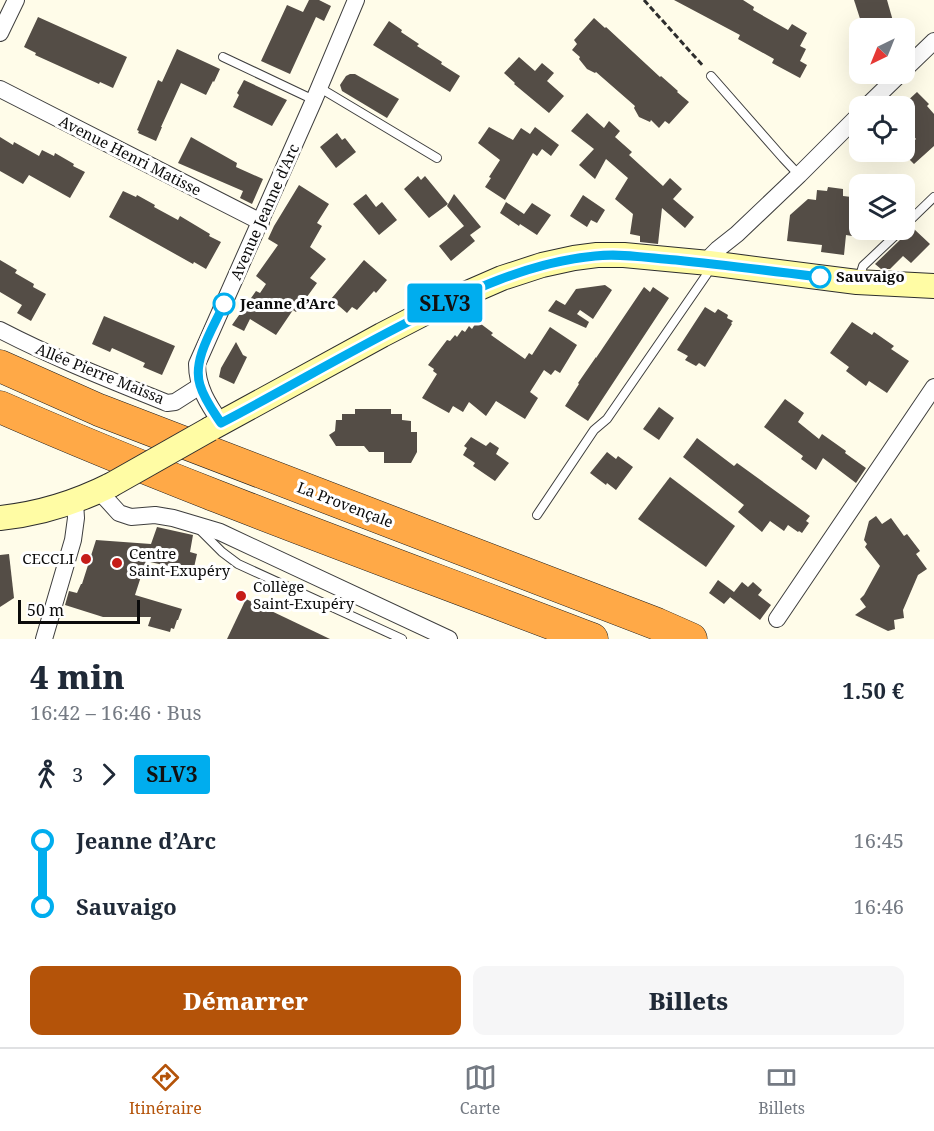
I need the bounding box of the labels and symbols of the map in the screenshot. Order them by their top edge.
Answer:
north arrow [849,18,915,84]
street label: Avenue Henri Matisse [56,111,205,200]
street label: Avenue Jeanne d'Arc [225,140,303,283]
marker: Sauvaigo [809,266,831,288]
place label: Sauvaigo [836,266,905,286]
line badge: SLV3 [403,284,487,322]
marker: Jeanne d’Arc [213,293,235,315]
place label: Jeanne d’Arc [239,293,336,313]
street label: Allée Pierre Maissa [33,338,168,408]
street label: La Provençale [294,477,396,532]
place label: Centre Saint-Exupéry [129,543,231,580]
place label: CECCLI [22,548,74,568]
marker: CECCLI [79,552,93,566]
marker: Centre Saint-Exupéry [110,556,124,570]
place label: Collège Saint-Exupéry [253,576,355,613]
marker: Collège Saint-Exupéry [234,589,248,603]
scale bar [18,597,140,624]

